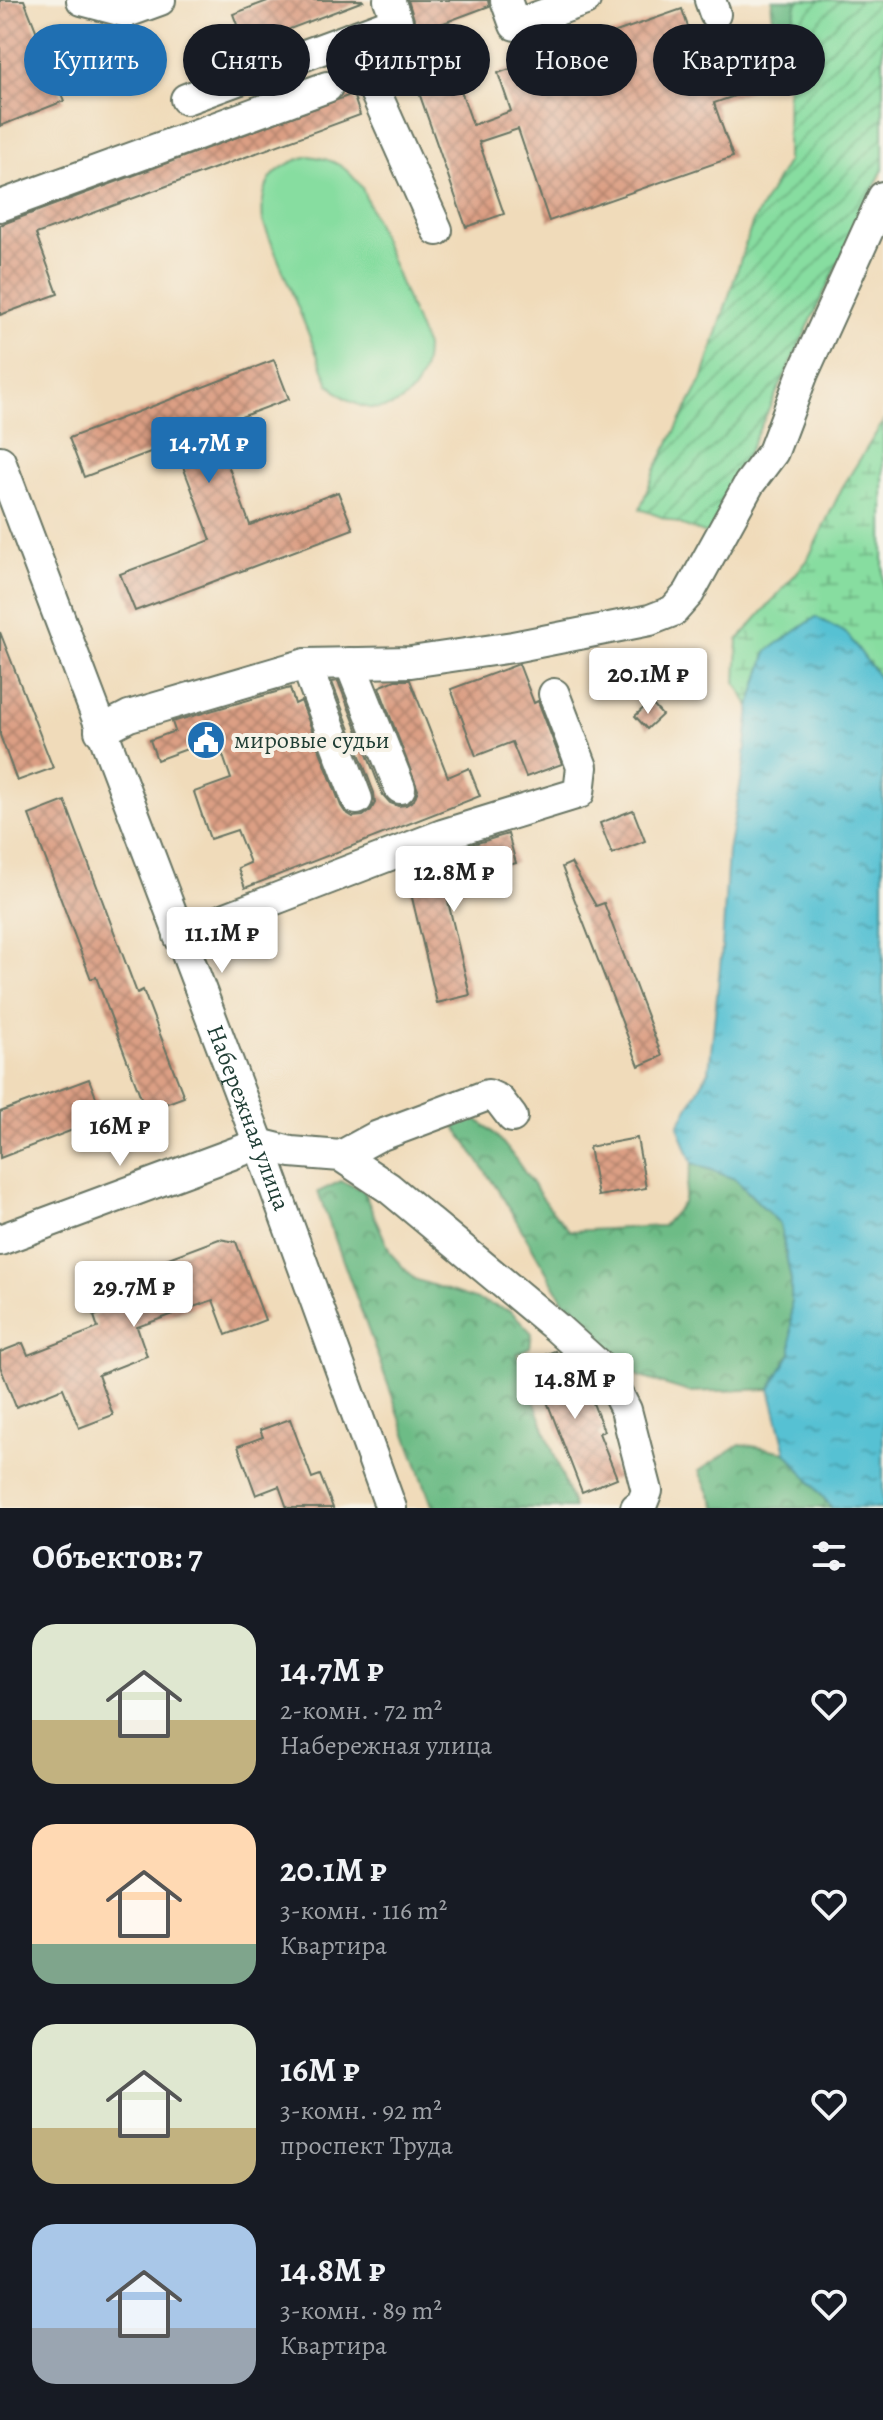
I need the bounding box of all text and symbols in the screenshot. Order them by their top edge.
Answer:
chip: Купить [24,24,167,96]
chip: Снять [183,24,310,96]
chip: Фильтры [326,24,490,96]
chip: Новое [506,24,637,96]
chip: Квартира [653,24,825,96]
pin: 14.7M ₽ [135,417,283,485]
text: 14.7M ₽ [169,425,249,460]
pin: 20.1M ₽ [574,648,722,716]
text: 20.1M ₽ [607,656,689,691]
public building icon: мировые судьи [185,719,227,761]
place label: мировые судьи [234,724,390,756]
pin: 12.8M ₽ [380,846,528,914]
text: 12.8M ₽ [413,854,495,889]
pin: 11.1M ₽ [148,907,296,975]
text: 11.1M ₽ [185,915,259,950]
street label: Набережная улица [199,1020,298,1215]
pin: 16M ₽ [64,1100,176,1168]
text: 16M ₽ [89,1108,151,1143]
pin: 29.7M ₽ [60,1261,208,1329]
text: 29.7M ₽ [93,1269,175,1304]
pin: 14.8M ₽ [501,1353,649,1421]
text: 14.8M ₽ [535,1361,615,1396]
text: Объектов: 7 [32,1533,203,1580]
icon: filters [807,1534,851,1578]
text: 14.7M ₽ [280,1646,384,1693]
icon: home [96,1656,192,1752]
icon: heart [807,1682,851,1726]
text: 2-комн. · 72 m² [280,1693,442,1728]
text: Набережная улица [280,1728,492,1763]
text: 20.1M ₽ [280,1846,387,1893]
icon: home [96,1856,192,1952]
icon: heart [807,1882,851,1926]
text: 3-комн. · 116 m² [280,1893,447,1928]
text: Квартира [280,1928,387,1963]
text: 16M ₽ [280,2046,360,2093]
icon: home [96,2056,192,2152]
icon: heart [807,2082,851,2126]
text: 3-комн. · 92 m² [280,2093,442,2128]
text: проспект Труда [280,2128,453,2163]
text: 14.8M ₽ [280,2246,386,2293]
icon: home [96,2256,192,2352]
icon: heart [807,2282,851,2326]
text: 3-комн. · 89 m² [280,2293,442,2328]
text: Квартира [280,2328,387,2363]

